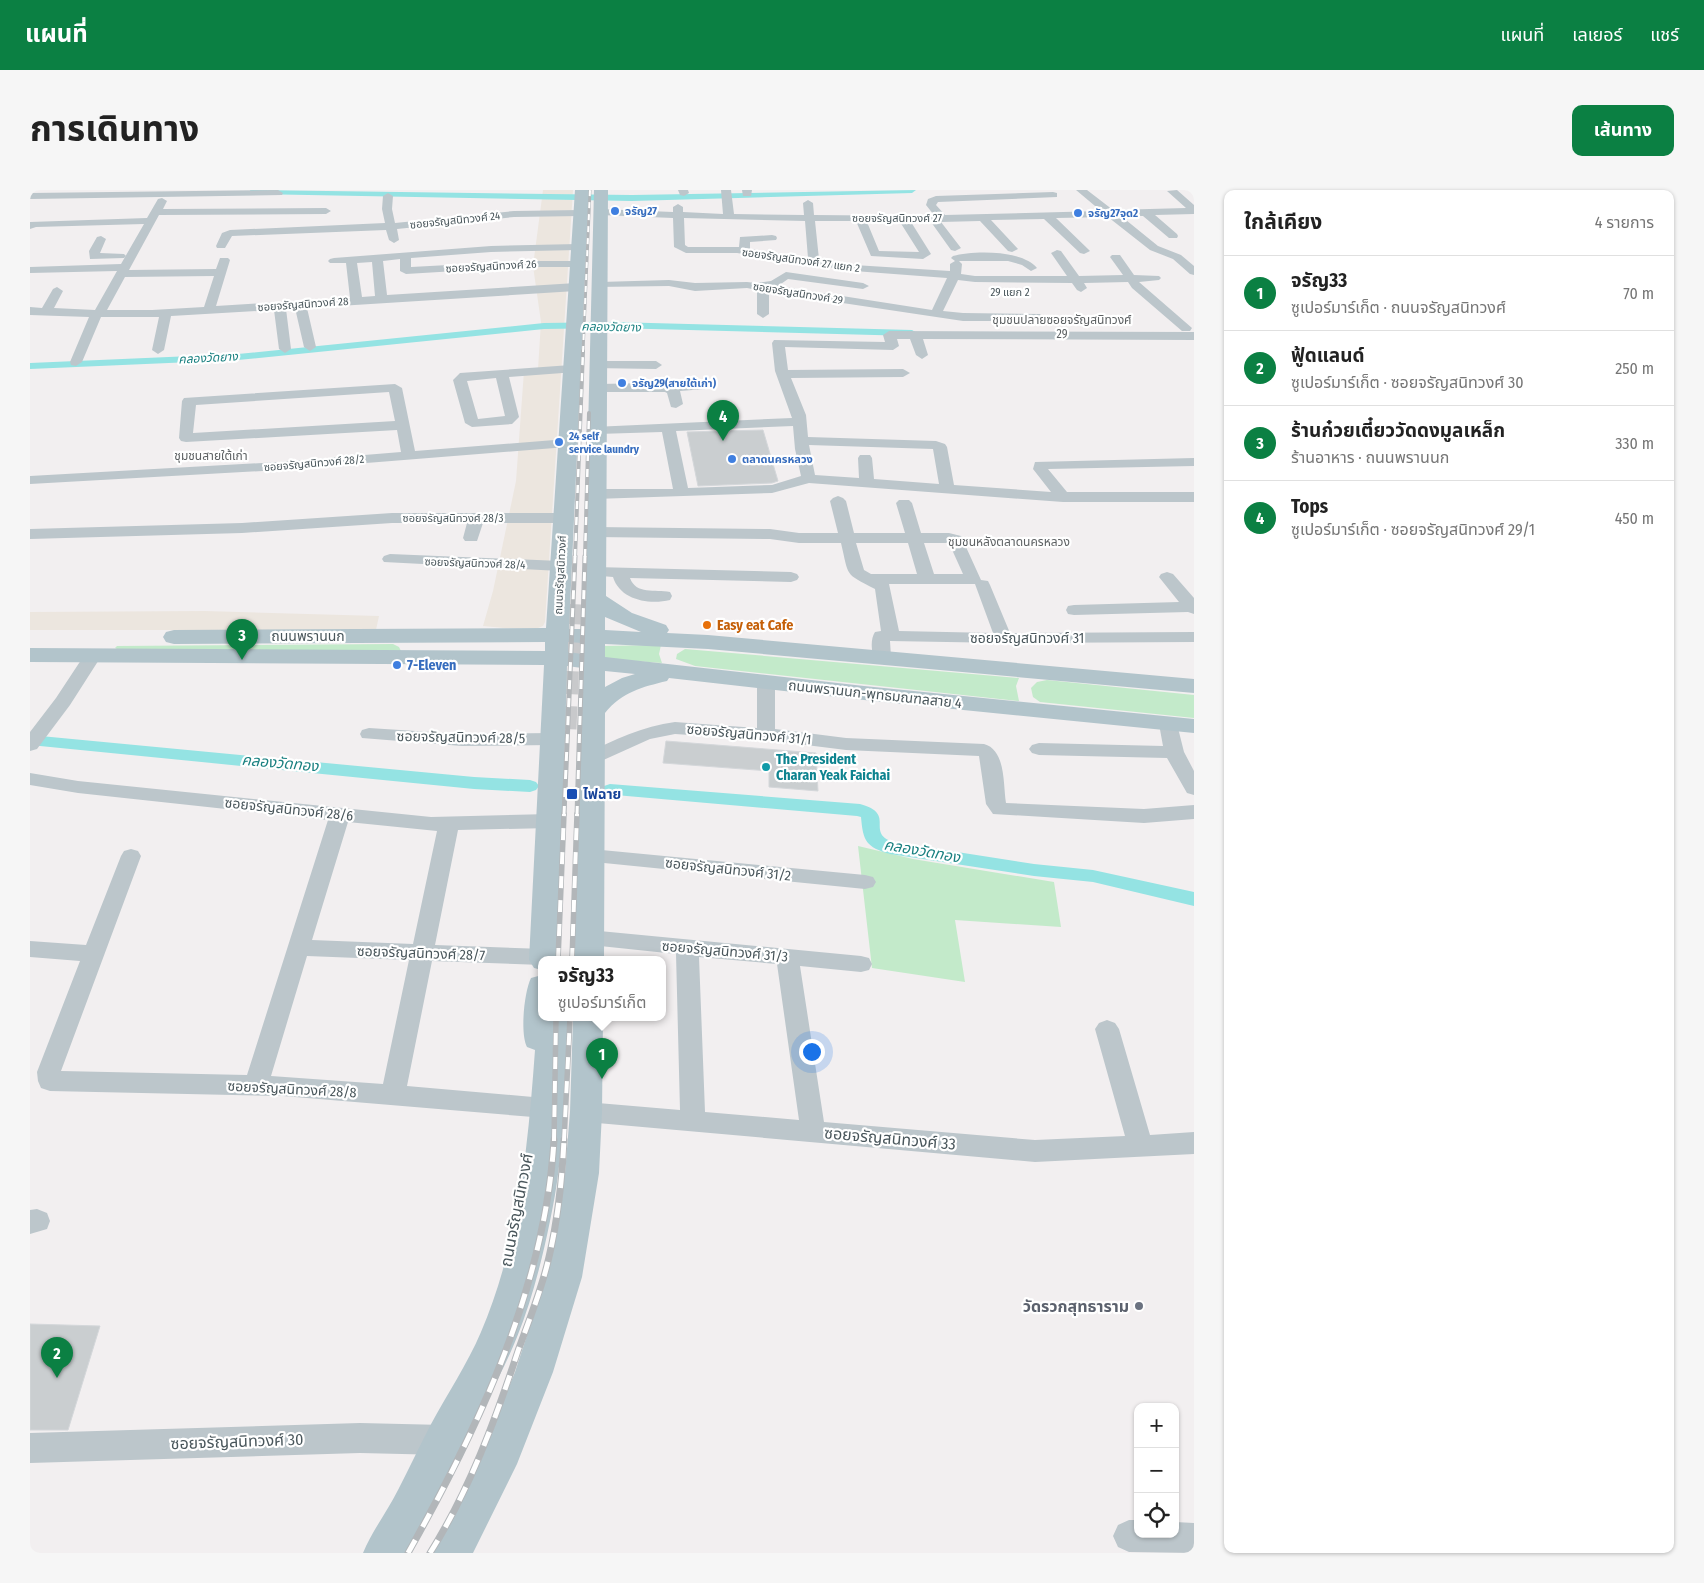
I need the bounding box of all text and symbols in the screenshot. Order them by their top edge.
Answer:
text: แผนที่ [25,20,88,48]
text: แผนที่ [1500,24,1544,46]
text: เลเยอร์ [1572,24,1622,46]
text: แชร์ [1650,24,1679,46]
button: เส้นทาง [1572,105,1674,156]
text: การเดินทาง [30,108,199,150]
marker: จรัญ27 [609,205,621,217]
place label: จรัญ27 [625,205,657,218]
marker: จรัญ27จุด2 [1072,207,1084,219]
place label: จรัญ27จุด2 [1088,207,1138,220]
street label: ซอยจรัญสนิทวงศ์ 24 [409,209,501,232]
text: ใกล้เคียง [1244,209,1322,235]
street label: ซอยจรัญสนิทวงศ์ 27 [852,212,943,225]
text: 4 รายการ [1595,213,1654,232]
street label: ซอยจรัญสนิทวงศ์ 27 แยก 2 [741,246,861,275]
street label: ซอยจรัญสนิทวงศ์ 26 [445,258,537,275]
text: จรัญ33 [1291,269,1347,292]
street label: ซอยจรัญสนิทวงศ์ 29 [752,280,844,307]
text: 1 [1257,284,1263,303]
text: 70 m [1623,284,1654,303]
street label: 29 แยก 2 [990,286,1030,299]
street label: ซอยจรัญสนิทวงศ์ 28 [257,295,349,314]
text: ซูเปอร์มาร์เก็ต · ถนนจรัญสนิทวงศ์ [1291,298,1506,317]
district label: ชุมชนปลายซอยจรัญสนิทวงศ์ 29 [992,313,1132,341]
water label: คลองวัดยาง [581,319,641,335]
text: ฟู้ดแลนด์ [1291,344,1365,367]
water label: คลองวัดยาง [178,349,239,367]
text: 2 [1256,359,1264,378]
text: 250 m [1615,359,1654,378]
text: ซูเปอร์มาร์เก็ต · ซอยจรัญสนิทวงศ์ 30 [1291,373,1524,392]
marker: จรัญ29(สายใต้เก่า) [616,377,628,389]
place label: จรัญ29(สายใต้เก่า) [632,377,717,390]
pin: 4 [707,400,739,441]
text: ร้านก๋วยเตี๋ยววัดดงมูลเหล็ก [1291,419,1505,442]
place label: 24 self service laundry [568,430,640,456]
text: 3 [1256,434,1264,453]
text: 330 m [1615,434,1654,453]
marker: 24 self service laundry [553,436,565,448]
text: ร้านอาหาร · ถนนพรานนก [1291,448,1449,467]
district label: ชุมชนสายใต้เก่า [174,449,248,463]
street label: ซอยจรัญสนิทวงศ์ 28/2 [263,453,365,474]
marker: ตลาดนครหลวง [726,453,738,465]
place label: ตลาดนครหลวง [742,453,813,466]
text: Tops [1291,495,1328,518]
text: 4 [1256,509,1264,528]
text: 450 m [1615,509,1654,528]
street label: ซอยจรัญสนิทวงศ์ 28/3 [403,512,503,525]
text: ซูเปอร์มาร์เก็ต · ซอยจรัญสนิทวงศ์ 29/1 [1291,520,1535,539]
street label: ถนนจรัญสนิทวงศ์ [552,535,569,615]
district label: ชุมชนหลังตลาดนครหลวง [948,535,1070,549]
street label: ซอยจรัญสนิทวงศ์ 28/4 [424,555,526,572]
place label: Easy eat Cafe [717,617,793,634]
pin: 3 [226,619,258,660]
marker: Easy eat Cafe [701,619,713,631]
street label: ถนนพรานนก [271,628,345,645]
street label: ซอยจรัญสนิทวงศ์ 31 [970,630,1084,647]
place label: 7-Eleven [407,657,456,674]
marker: 7-Eleven [391,659,403,671]
street label: ถนนพรานนก-พุทธมณฑลสาย 4 [787,677,963,712]
street label: ซอยจรัญสนิทวงศ์ 31/1 [686,721,812,748]
street label: ซอยจรัญสนิทวงศ์ 28/5 [397,728,525,747]
water label: คลองวัดทอง [241,751,320,775]
place label: The President Charan Yeak Faichai [776,751,890,784]
marker: The President Charan Yeak Faichai [760,761,772,773]
place label: ไฟฉาย [583,786,621,803]
marker: ไฟฉาย [565,787,579,801]
street label: ซอยจรัญสนิทวงศ์ 28/6 [224,794,354,825]
water label: คลองวัดทอง [883,835,962,867]
street label: ซอยจรัญสนิทวงศ์ 31/2 [664,854,792,885]
street label: ซอยจรัญสนิทวงศ์ 31/3 [661,938,789,965]
street label: ซอยจรัญสนิทวงศ์ 28/7 [357,943,486,964]
popup [538,956,666,1021]
text: จรัญ33 [558,964,614,987]
text: ซูเปอร์มาร์เก็ต [558,993,646,1012]
pin: 1 [586,1038,618,1079]
your location [799,1039,825,1065]
street label: ซอยจรัญสนิทวงศ์ 28/8 [227,1078,357,1101]
street label: ซอยจรัญสนิทวงศ์ 33 [823,1123,956,1154]
street label: ถนนจรัญสนิทวงศ์ [496,1152,537,1269]
place label: วัดรวกสุทธาราม [1023,1297,1129,1316]
marker: วัดรวกสุทธาราม [1133,1300,1145,1312]
pin: 2 [41,1337,73,1378]
map controls [1134,1403,1179,1538]
button: + [1134,1403,1179,1448]
street label: ซอยจรัญสนิทวงศ์ 30 [170,1430,304,1453]
button: − [1134,1448,1179,1493]
button: locate [1134,1493,1179,1538]

